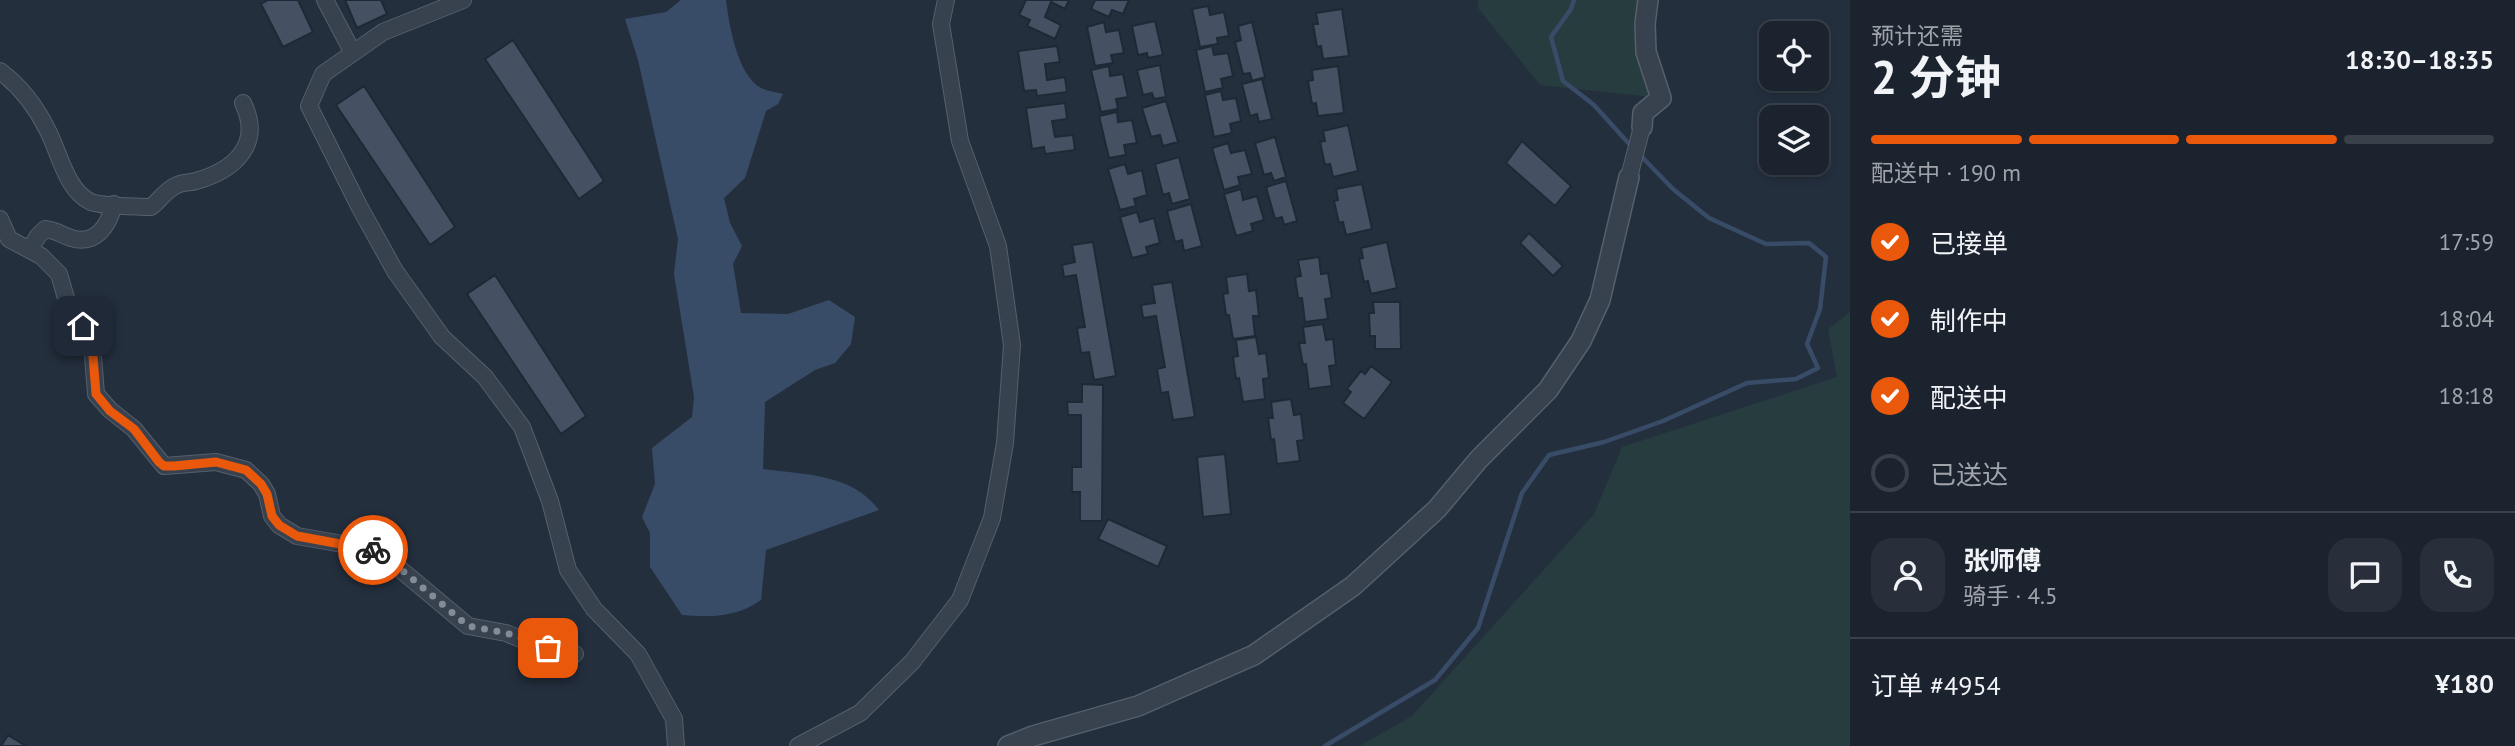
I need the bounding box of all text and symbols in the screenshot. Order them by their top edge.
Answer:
map controls [1759,21,1829,175]
button: locate [1759,21,1829,91]
text: 预计还需 [1871,21,1963,50]
text: 18:30–18:35 [2345,43,2494,76]
text: 2 分钟 [1871,47,2001,107]
button: layers [1759,105,1829,175]
text: 配送中 · 190 m [1871,158,2021,187]
icon: check [1871,223,1909,261]
text: 已接单 [1930,227,2008,260]
text: 17:59 [2439,227,2494,256]
pin [53,296,113,356]
icon: check [1871,300,1909,338]
text: 制作中 [1930,304,2008,337]
text: 18:04 [2439,304,2494,333]
icon: home [64,307,102,345]
icon: check [1871,377,1909,415]
text: 配送中 [1930,381,2008,414]
text: 18:18 [2439,381,2494,410]
text: 已送达 [1930,458,2008,491]
courier [338,515,408,585]
icon: bike [354,531,392,569]
button: person [1871,538,1945,612]
button: chat [2328,538,2402,612]
button: phone [2420,538,2494,612]
text: 张师傅 [1963,544,2041,577]
text: 骑手 · 4.5 [1963,581,2057,610]
pin [518,618,578,678]
icon: bag [529,629,567,667]
text: ¥180 [2435,667,2494,700]
text: 订单 #4954 [1871,669,2001,702]

